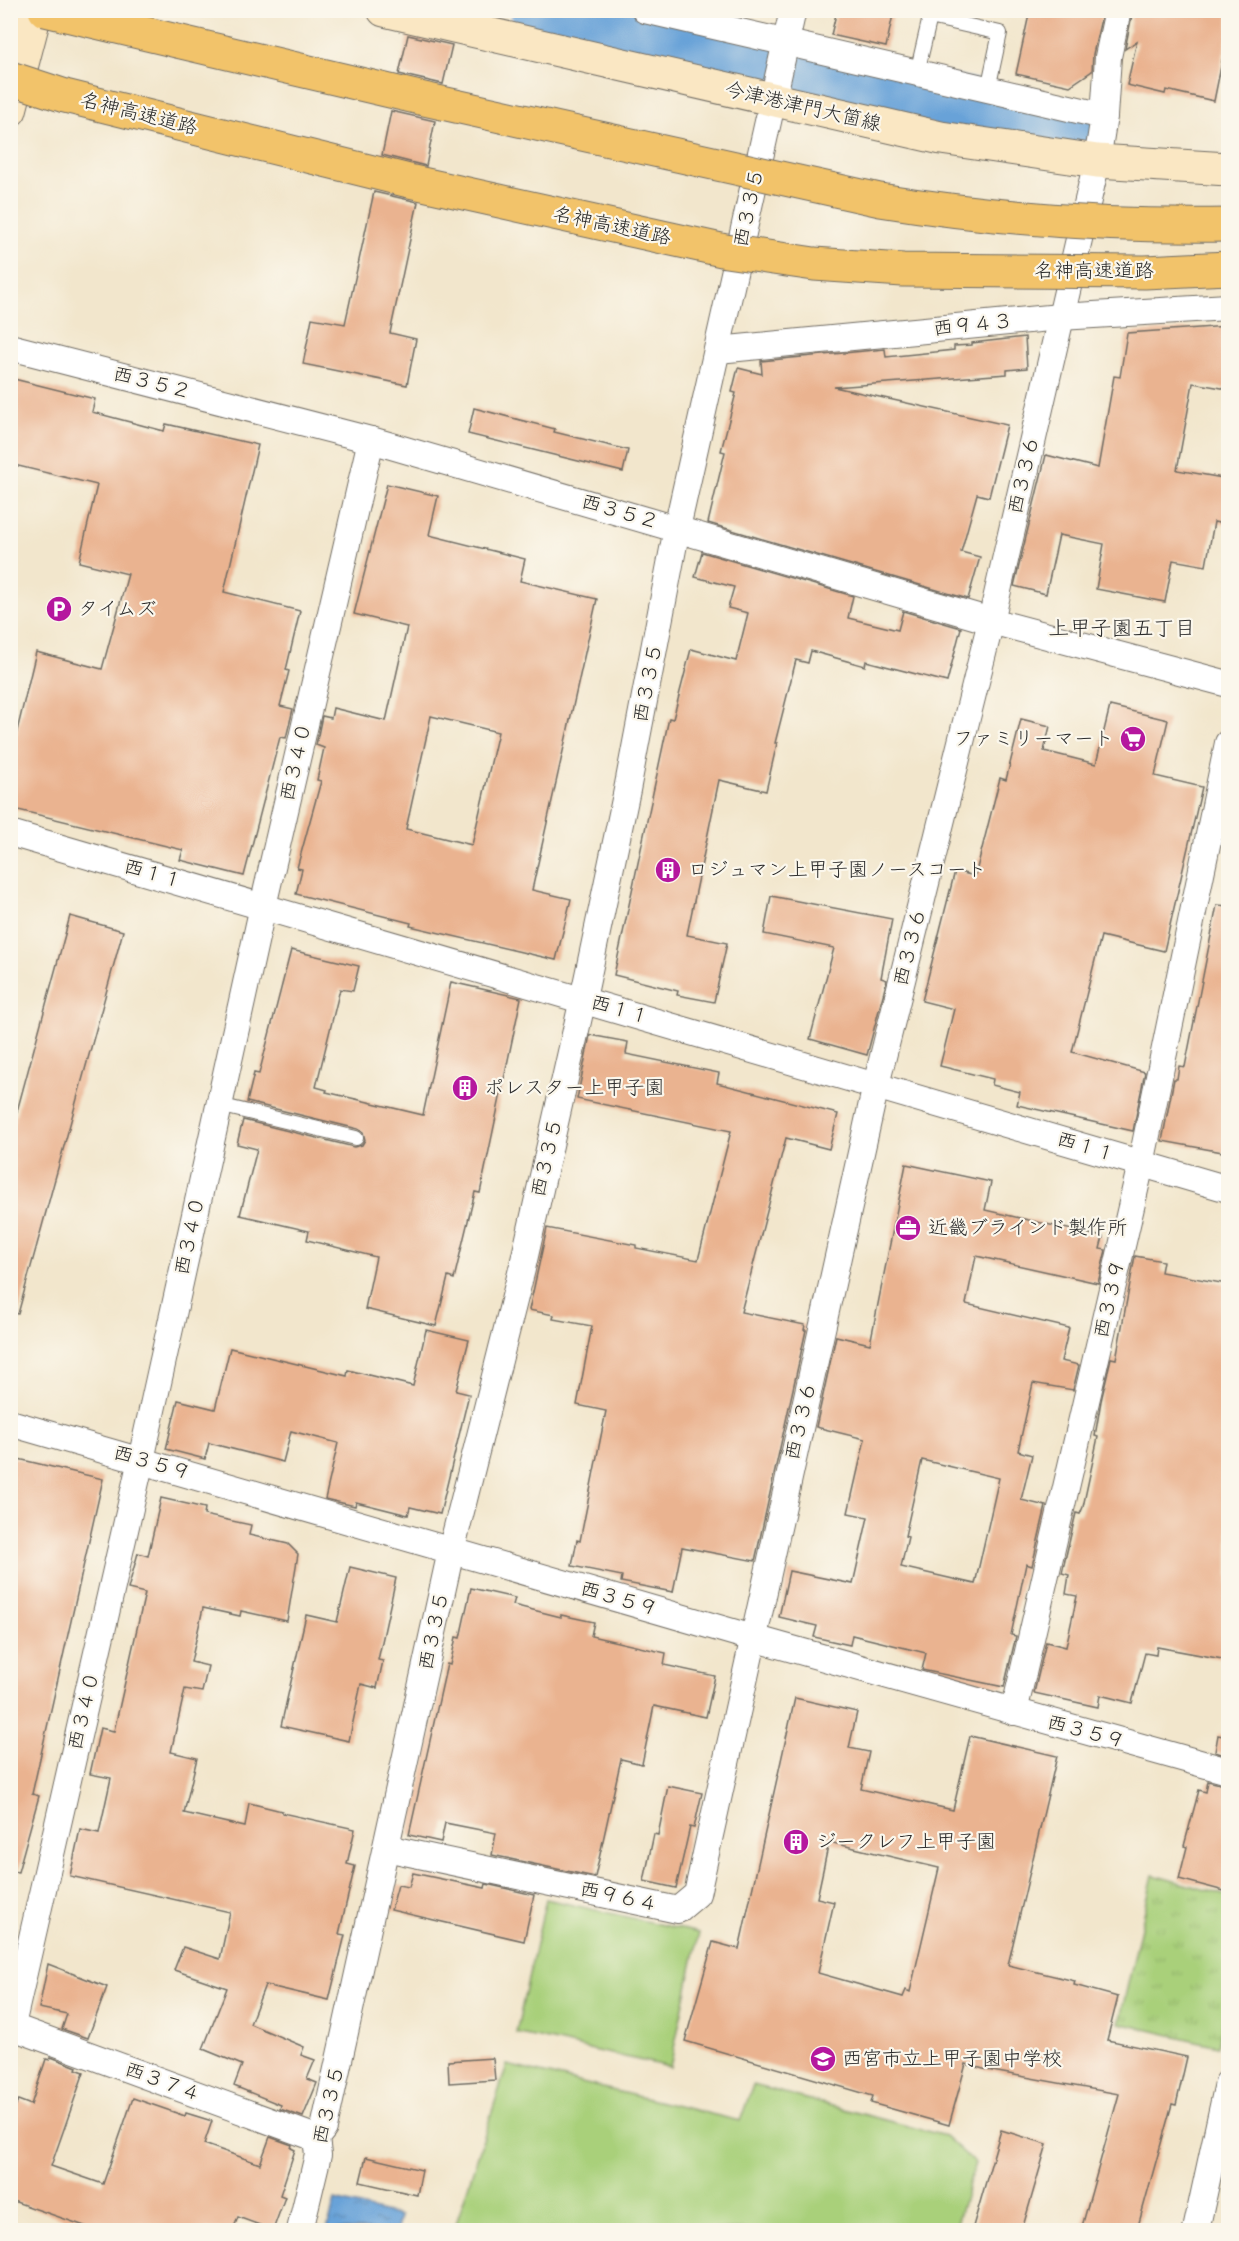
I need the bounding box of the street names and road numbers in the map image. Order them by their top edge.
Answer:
street label: 今津港津門大箇線 [722,77,884,137]
street label: 名神高速道路 [78,88,200,140]
street label: 西３３５ [729,166,769,250]
street label: 名神高速道路 [551,202,673,250]
street label: 名神高速道路 [1034,259,1154,283]
street label: 西９４３ [932,309,1014,341]
street label: 西３５２ [110,362,194,404]
street label: 西３３６ [1003,433,1045,517]
street label: 西３５２ [578,489,662,535]
street label: 西３３５ [629,641,667,725]
street label: 西３４０ [275,720,317,804]
street label: 西１１ [121,854,185,894]
street label: 西３３６ [889,905,931,989]
street label: 西１１ [588,990,652,1030]
street label: 西３３５ [526,1116,568,1200]
street label: 西１１ [1054,1127,1118,1167]
street label: 西３４０ [170,1194,210,1278]
street label: 西３３９ [1089,1257,1131,1341]
street label: 西３３６ [780,1379,822,1463]
street label: 西３５９ [110,1440,194,1486]
street label: 西３５９ [577,1576,661,1622]
street label: 西３３５ [414,1589,454,1673]
street label: 西３４０ [63,1669,105,1753]
street label: 西３５９ [1044,1710,1128,1754]
street label: 西９６４ [577,1877,661,1917]
street label: 西３７４ [121,2057,205,2107]
street label: 西３３５ [308,2063,350,2147]

